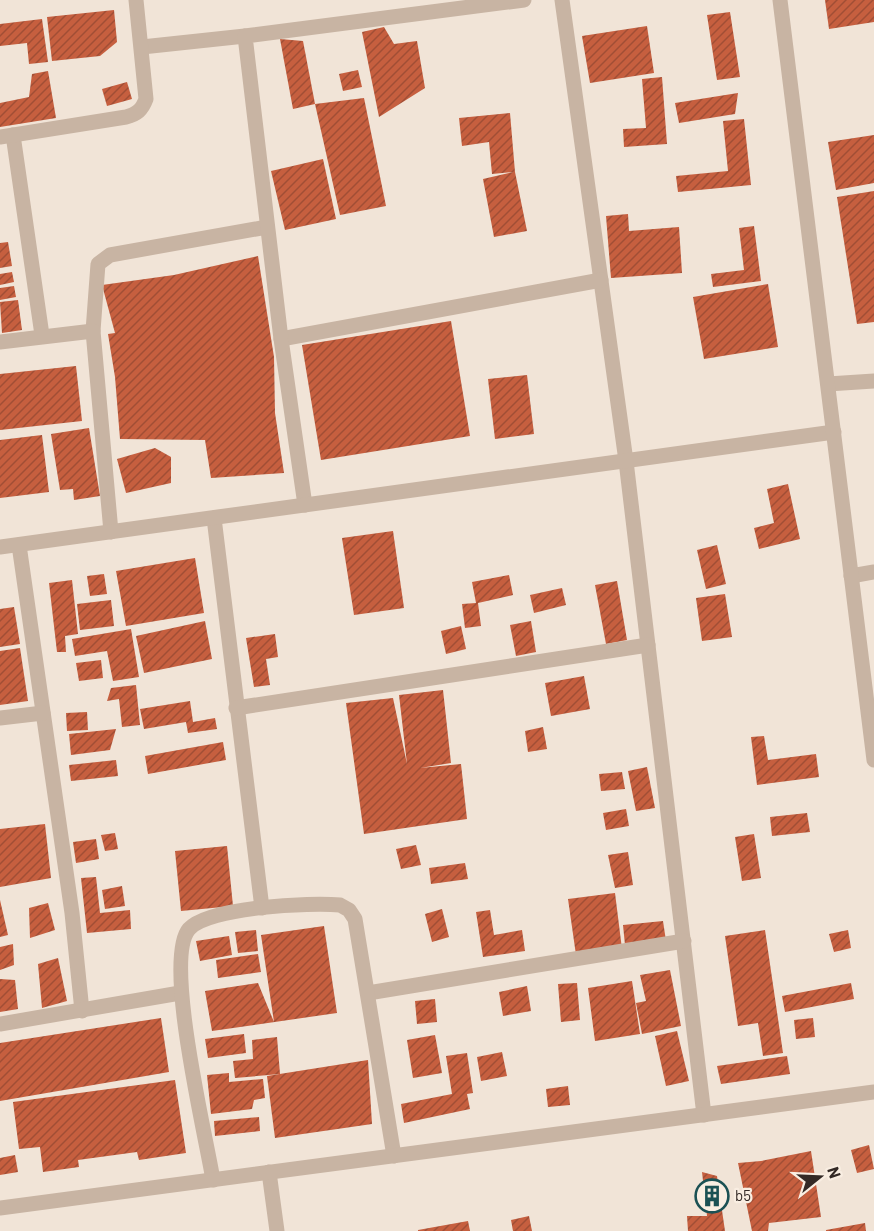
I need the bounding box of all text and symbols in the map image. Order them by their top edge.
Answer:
north arrow [790,1147,850,1207]
text: N [824,1164,845,1180]
building icon: b5 [694,1178,730,1214]
place label: b5 [735,1186,751,1204]

